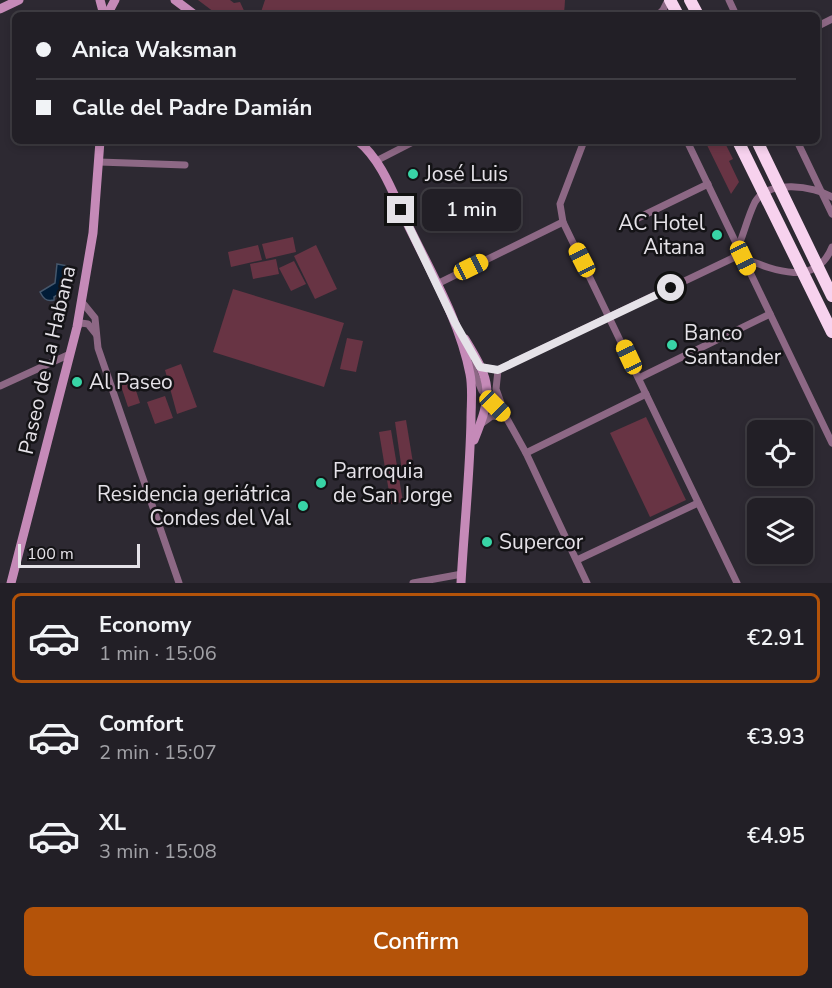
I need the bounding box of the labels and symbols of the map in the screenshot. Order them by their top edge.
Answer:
place label: José Luis [424,160,508,188]
marker: José Luis [406,167,420,181]
callout: 1 min [422,189,521,231]
route end [387,196,414,223]
place label: AC Hotel Aitana [618,209,706,261]
marker: AC Hotel Aitana [710,228,724,242]
car [727,238,759,278]
car [566,240,598,280]
car [451,251,491,283]
street label: Paseo de La Habana [12,263,82,457]
route start [657,274,684,301]
place label: Banco Santander [684,319,782,371]
car [613,337,645,377]
marker: Banco Santander [665,338,679,352]
place label: Al Paseo [89,368,173,396]
marker: Al Paseo [70,375,84,389]
car [476,387,514,425]
place label: Parroquia de San Jorge [333,457,453,509]
marker: Parroquia de San Jorge [314,476,328,490]
place label: Residencia geriátrica Condes del Val [97,480,292,532]
marker: Residencia geriátrica Condes del Val [296,499,310,513]
place label: Supercor [499,528,584,556]
marker: Supercor [480,535,494,549]
scale bar [18,541,140,568]

